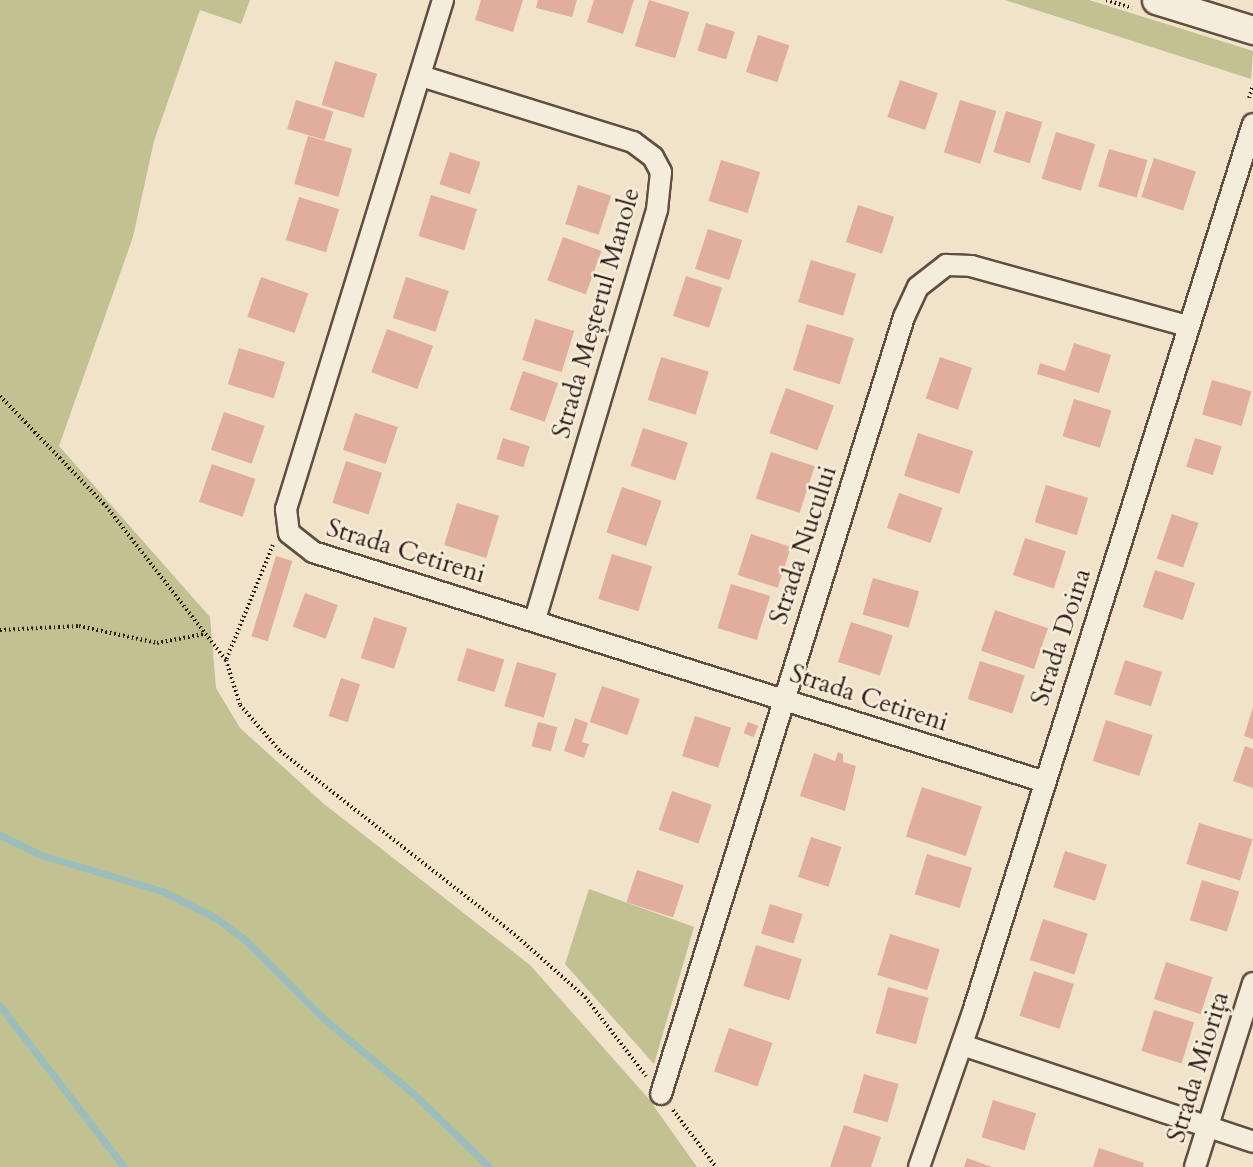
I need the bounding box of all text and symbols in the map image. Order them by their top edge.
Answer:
street label: Strada Meșterul Manole [545,184,647,442]
street label: Strada Nucului [763,462,843,628]
street label: Strada Cetireni [323,512,489,590]
street label: Strada Doina [1024,564,1098,710]
street label: Strada Cetireni [786,658,952,738]
street label: Strada Miorița [1160,988,1236,1146]

